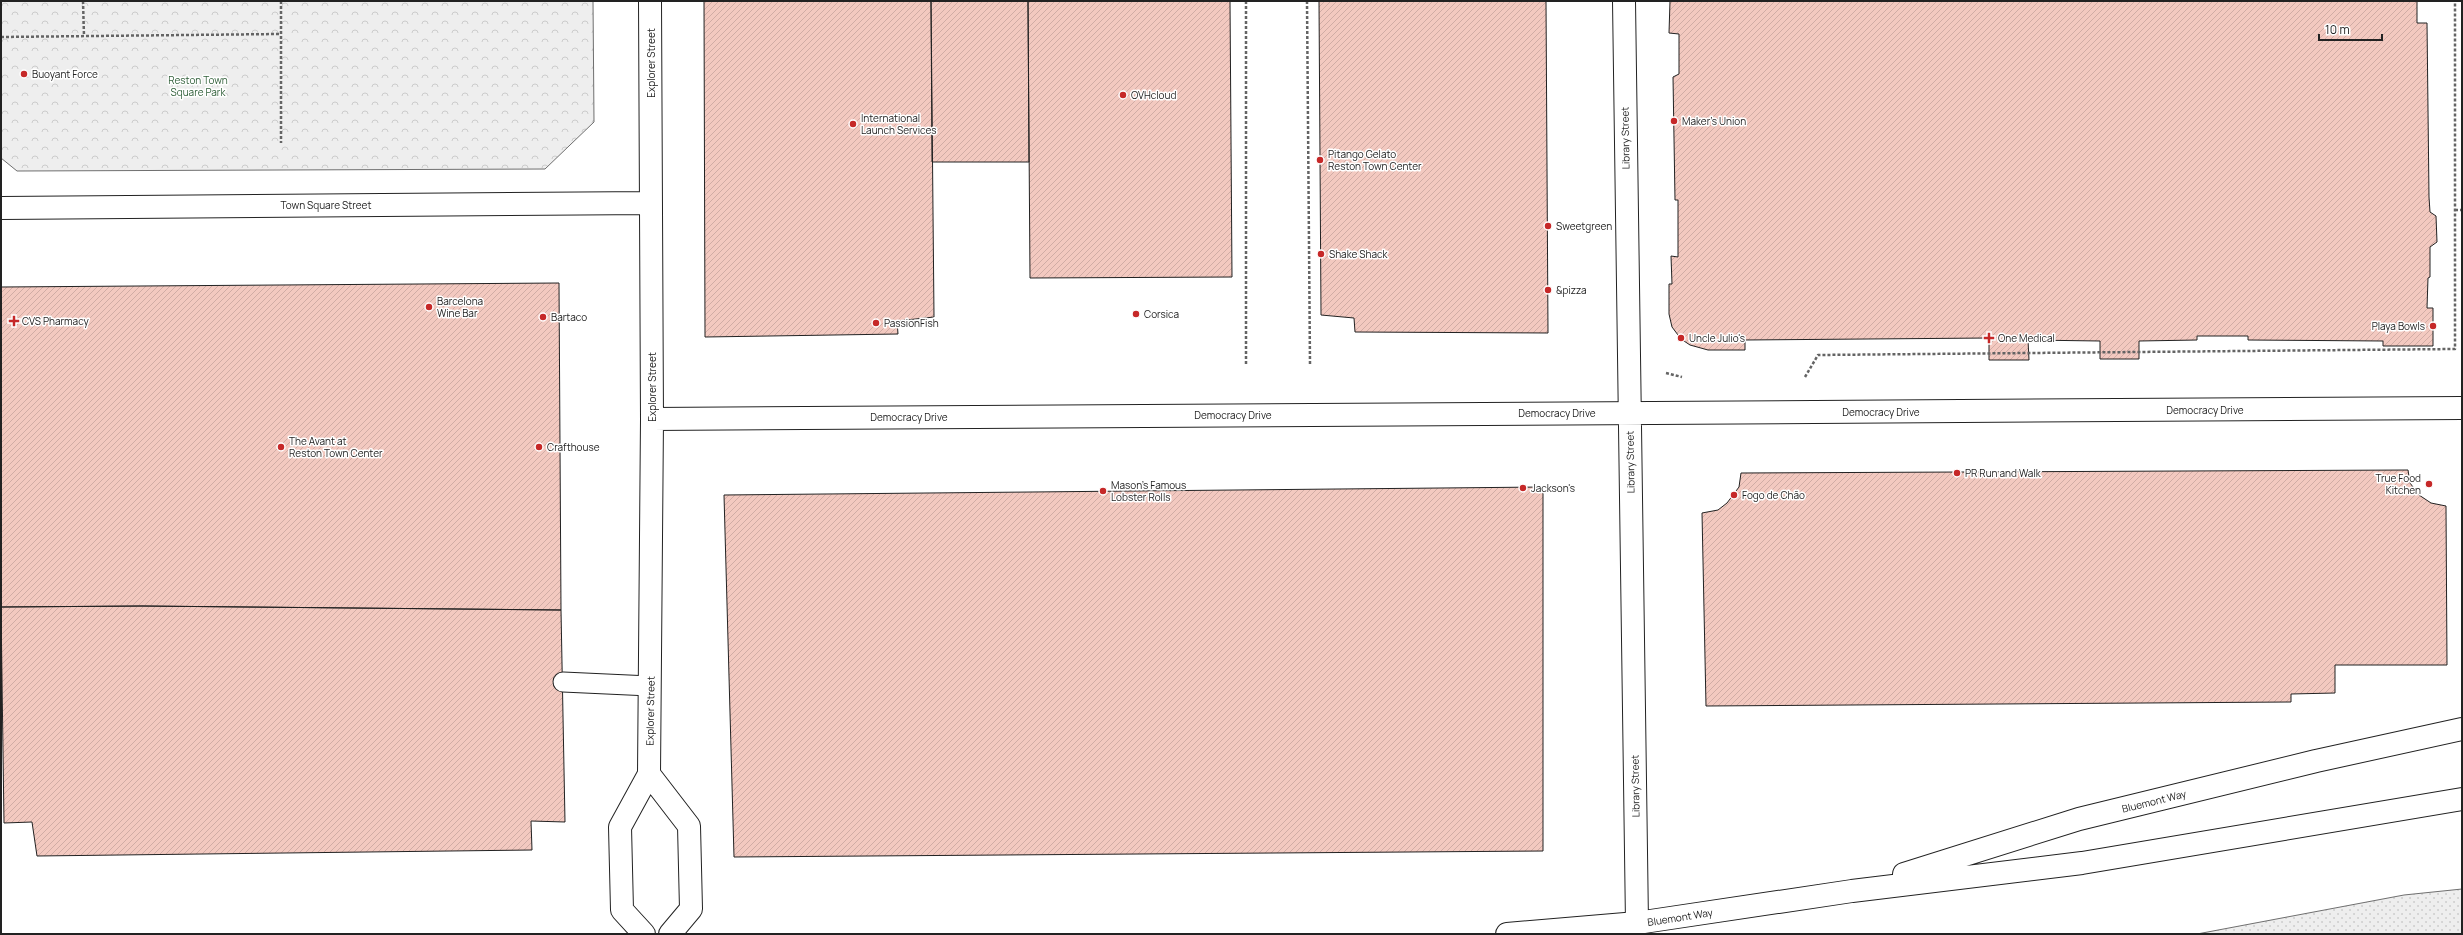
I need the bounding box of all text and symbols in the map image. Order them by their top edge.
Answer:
scale bar [2319,16,2382,42]
text: 10 m [2325,21,2350,38]
street label: Explorer Street [644,28,658,98]
place label: Buoyant Force [32,67,98,81]
marker: Buoyant Force [19,69,29,79]
park label: Reston Town Square Park [168,73,228,99]
place label: OVHcloud [1131,88,1176,102]
marker: OVHcloud [1118,90,1128,100]
street label: Library Street [1617,107,1633,169]
place label: International Launch Services [861,111,937,137]
place label: Maker's Union [1682,114,1746,128]
marker: Maker's Union [1669,116,1679,126]
marker: International Launch Services [848,119,858,129]
place label: Pitango Gelato Reston Town Center [1328,147,1422,173]
marker: Pitango Gelato Reston Town Center [1315,155,1325,165]
street label: Town Square Street [281,198,371,212]
place label: Sweetgreen [1556,219,1612,233]
marker: Sweetgreen [1543,221,1553,231]
place label: Shake Shack [1329,247,1389,261]
marker: Shake Shack [1316,249,1326,259]
place label: &pizza [1556,283,1587,297]
marker: &pizza [1543,285,1553,295]
place label: Barcelona Wine Bar [437,294,483,320]
marker: Barcelona Wine Bar [424,302,434,312]
place label: Corsica [1144,307,1179,321]
marker: Corsica [1131,309,1141,319]
place label: Bartaco [551,310,587,324]
marker: Bartaco [538,312,548,322]
place label: CVS Pharmacy [22,314,89,328]
marker: CVS Pharmacy [9,316,19,326]
place label: PassionFish [884,316,939,330]
marker: PassionFish [871,318,881,328]
place label: Playa Bowls [2372,319,2425,333]
marker: Playa Bowls [2428,321,2438,331]
place label: Uncle Julio's [1689,331,1745,345]
place label: One Medical [1998,331,2055,345]
marker: One Medical [1983,332,1995,344]
marker: Uncle Julio's [1676,333,1686,343]
street label: Explorer Street [645,352,659,422]
street label: Democracy Drive [2166,403,2244,417]
street label: Democracy Drive [1842,405,1920,419]
street label: Democracy Drive [1518,406,1596,420]
street label: Democracy Drive [1194,408,1272,422]
street label: Democracy Drive [870,410,948,424]
street label: Library Street [1622,431,1638,493]
place label: The Avant at Reston Town Center [289,434,383,460]
place label: Crafthouse [547,440,600,454]
marker: The Avant at Reston Town Center [276,442,286,452]
marker: Crafthouse [534,442,544,452]
place label: PR Run and Walk [1965,466,2042,480]
marker: PR Run and Walk [1952,468,1962,478]
place label: True Food Kitchen [2376,471,2421,497]
place label: Mason's Famous Lobster Rolls [1111,478,1186,504]
marker: True Food Kitchen [2424,479,2434,489]
place label: Jackson's [1531,481,1575,495]
marker: Jackson's [1518,483,1528,493]
marker: Mason's Famous Lobster Rolls [1098,486,1108,496]
place label: Fogo de Chão [1742,488,1805,502]
marker: Fogo de Chão [1729,490,1739,500]
street label: Explorer Street [642,676,658,746]
street label: Library Street [1627,755,1643,817]
street label: Bluemont Way [2120,786,2188,816]
street label: Bluemont Way [1646,905,1714,929]

